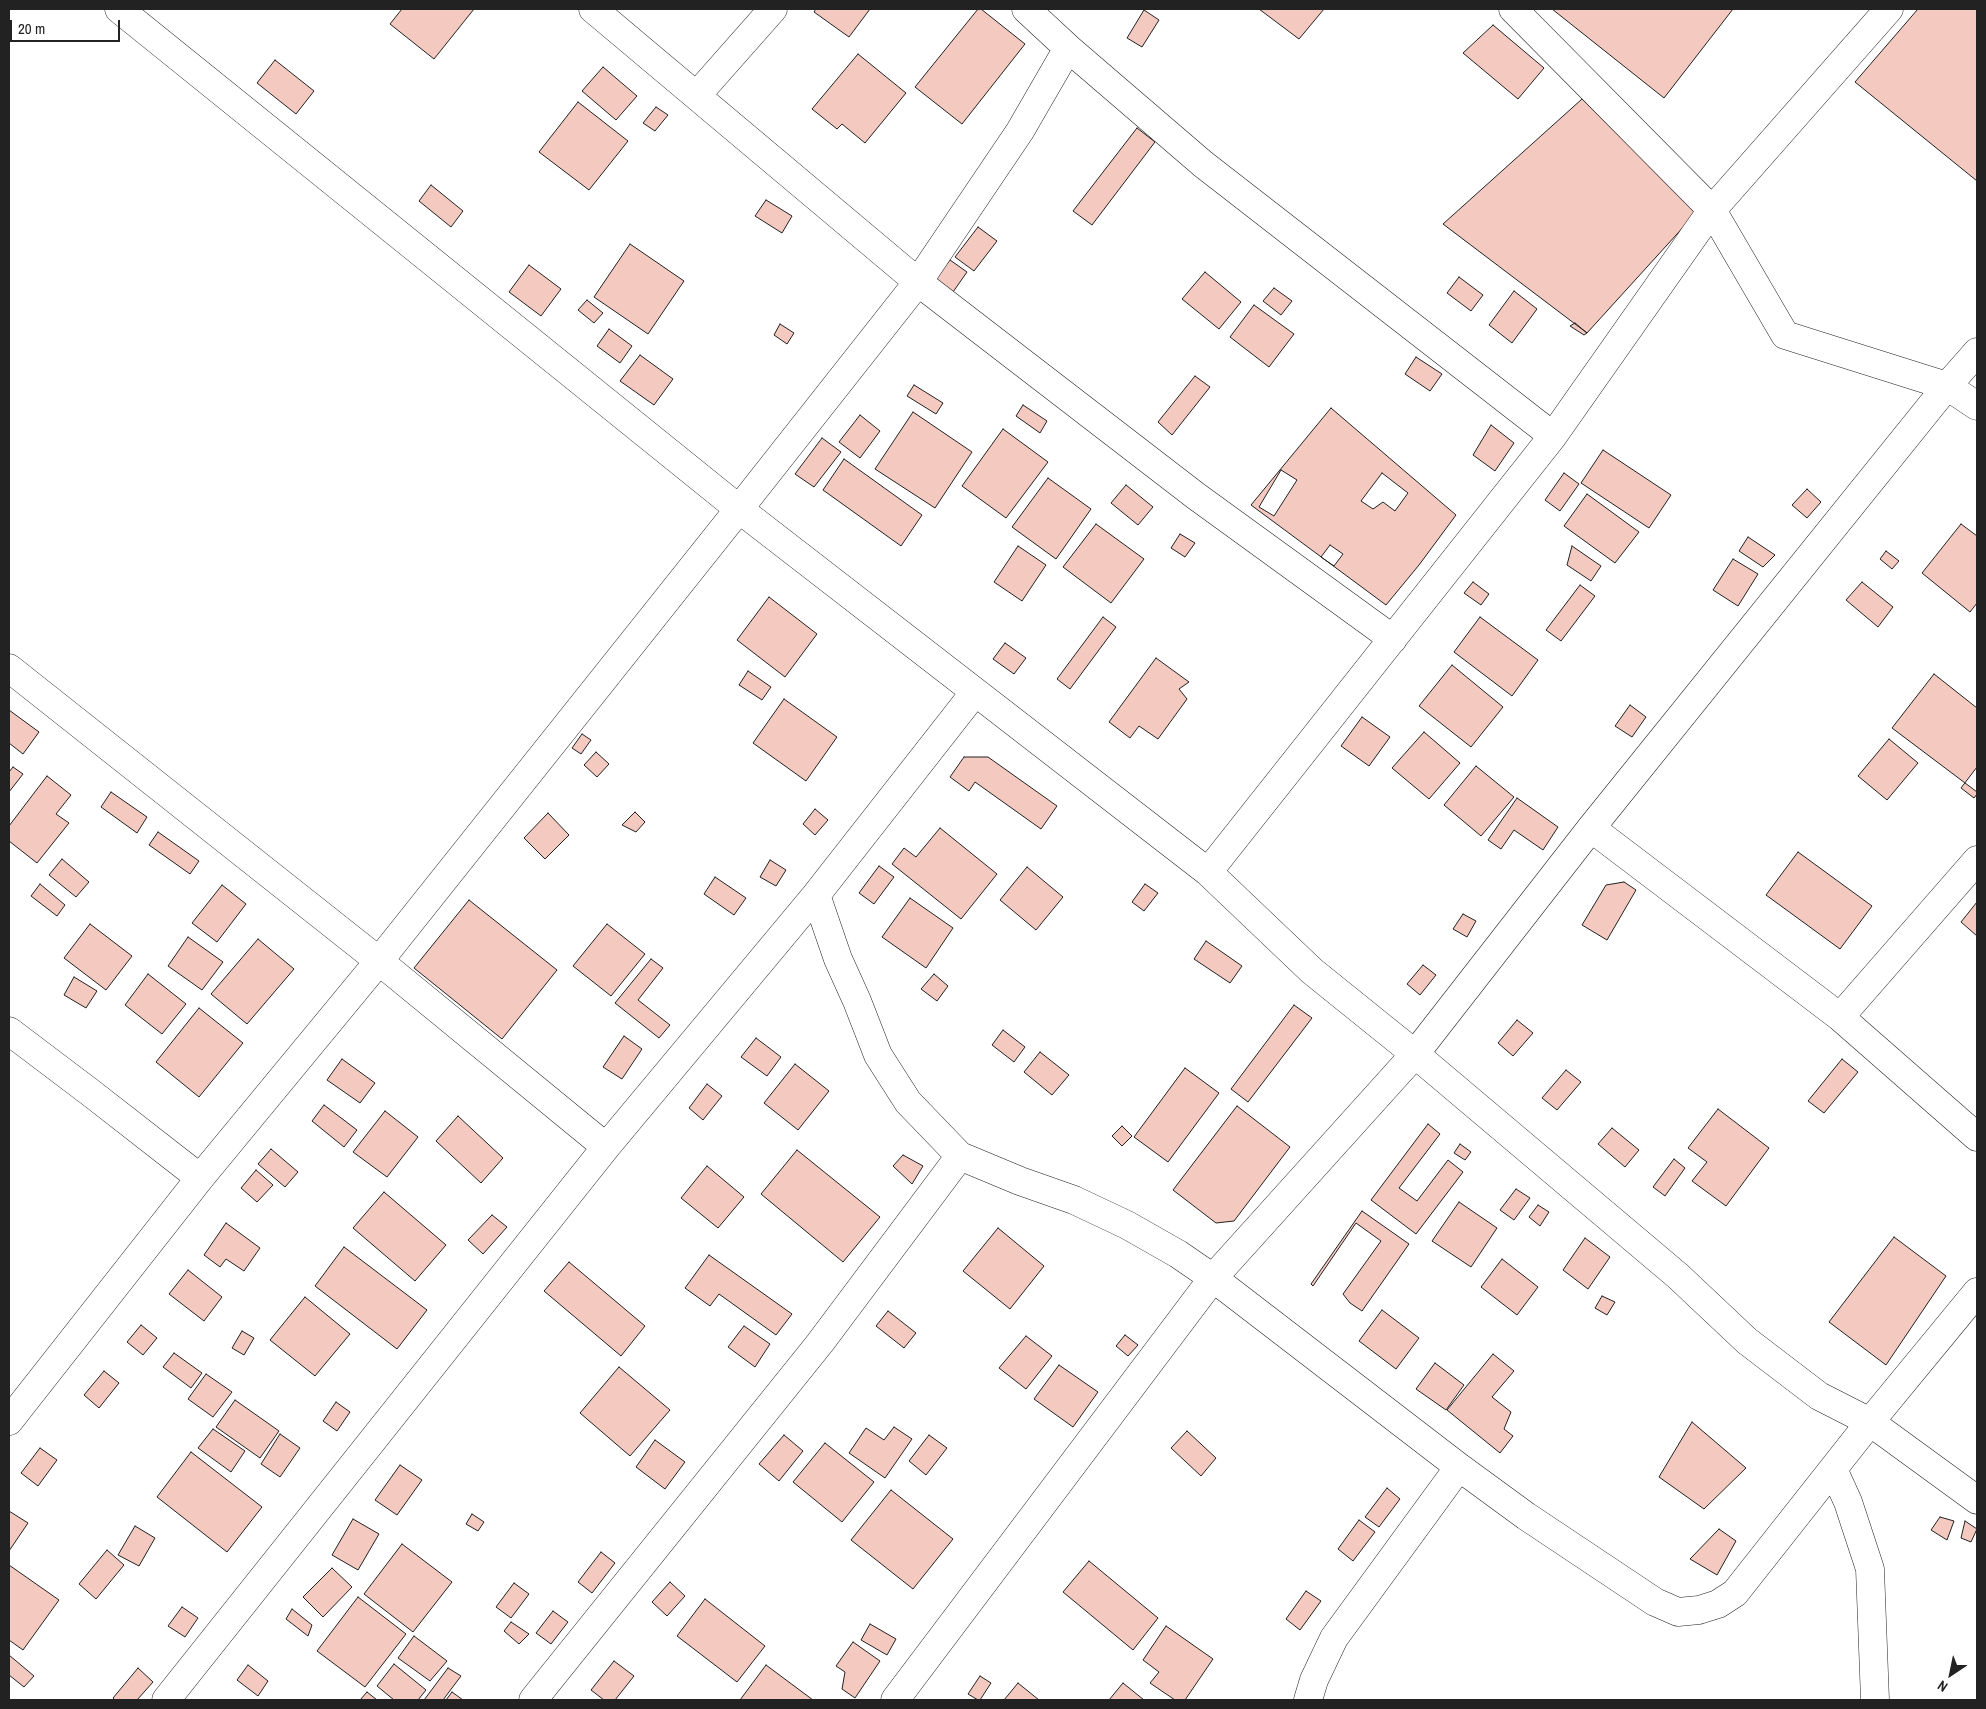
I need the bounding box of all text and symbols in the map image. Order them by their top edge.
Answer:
scale bar [12,10,122,42]
text: 20 m [18,18,45,39]
north arrow [1926,1649,1976,1699]
text: N [1934,1677,1951,1696]

